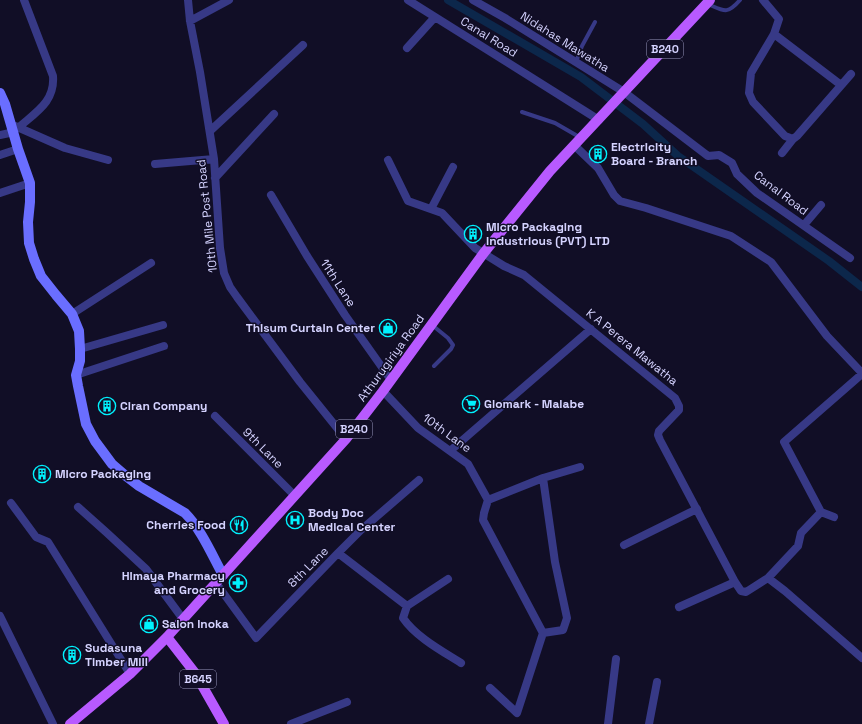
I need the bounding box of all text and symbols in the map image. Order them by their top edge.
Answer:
street label: Nidahas Mawatha [517,8,613,76]
street label: Canal Road [457,13,521,61]
road number: B240 [647,40,683,58]
place label: Electricity Board - Branch [611,139,697,169]
building icon: Electricity Board - Branch [588,144,608,164]
street label: 10th Mile Post Road [193,159,221,273]
street label: Canal Road [750,167,812,219]
place label: Micro Packaging Industrious (PVT) LTD [486,219,610,249]
building icon: Micro Packaging Industrious (PVT) LTD [463,224,483,244]
street label: 11th Lane [317,256,359,310]
street label: K A Perera Mawatha [583,305,681,389]
street label: Athurugiriya Road [354,311,428,405]
shop icon: Thisum Curtain Center [378,318,398,338]
place label: Thisum Curtain Center [246,320,375,336]
supermarket icon: Glomark - Malabe [461,394,481,414]
building icon: Ciran Company [97,396,117,416]
place label: Glomark - Malabe [484,396,584,412]
place label: Ciran Company [120,398,208,414]
street label: 10th Lane [419,410,475,456]
road number: B240 [336,420,372,438]
street label: 9th Lane [239,424,287,472]
building icon: Micro Packaging [32,464,52,484]
place label: Micro Packaging [55,466,151,482]
place label: Body Doc Medical Center [308,505,396,535]
hospital icon: Body Doc Medical Center [285,510,305,530]
restaurant icon: Cherries Food [229,515,249,535]
place label: Cherries Food [146,517,226,533]
street label: 8th Lane [284,543,332,591]
place label: Himaya Pharmacy and Grocery [122,568,225,598]
pharmacy icon: Himaya Pharmacy and Grocery [228,573,248,593]
shop icon: Salon Inoka [139,614,159,634]
place label: Salon Inoka [162,616,229,632]
place label: Sudasuna Timber Mill [85,640,148,670]
building icon: Sudasuna Timber Mill [62,645,82,665]
road number: B645 [180,670,216,688]

